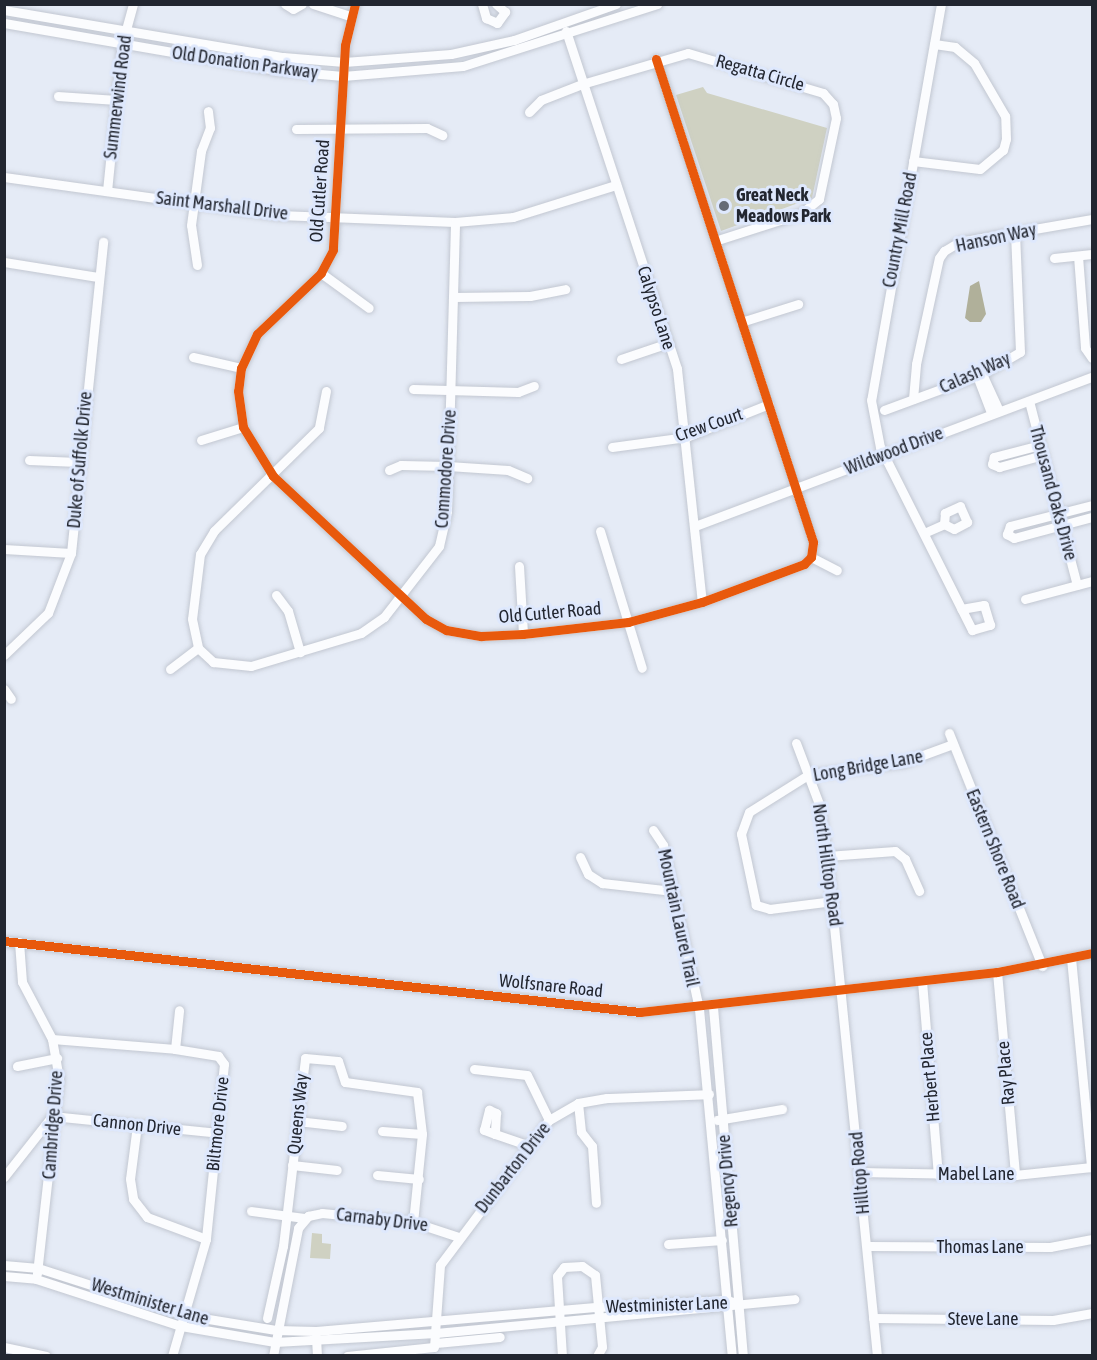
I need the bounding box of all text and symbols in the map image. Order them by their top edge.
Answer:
street label: Summerwind Road [100,34,136,160]
street label: Old Donation Parkway [171,42,319,84]
street label: Regatta Circle [713,50,807,96]
street label: Old Cutler Road [306,139,334,243]
street label: Country Mill Road [878,171,922,289]
place label: Great Neck Meadows Park [736,185,831,228]
street label: Saint Marshall Drive [155,187,289,225]
marker: Great Neck Meadows Park [717,199,731,213]
street label: Hanson Way [954,219,1038,257]
street label: Calypso Lane [632,264,680,352]
street label: Calash Way [936,348,1014,398]
street label: Duke of Suffolk Drive [63,391,97,529]
street label: Crew Court [672,403,746,447]
street label: Commodore Drive [431,409,461,529]
street label: Wildwood Drive [842,422,946,480]
street label: Thousand Oaks Drive [1025,423,1081,563]
street label: Old Cutler Road [498,598,602,628]
street label: Long Bridge Lane [811,746,925,786]
street label: Eastern Shore Road [961,786,1029,912]
street label: North Hilltop Road [808,802,846,928]
street label: Mountain Laurel Trail [653,847,703,989]
street label: Wolfsnare Road [498,970,604,1002]
street label: Herbert Place [915,1031,945,1123]
street label: Ray Place [992,1040,1020,1106]
street label: Cambridge Drive [38,1070,68,1180]
street label: Queens Way [283,1072,313,1156]
street label: Biltmore Drive [202,1076,234,1172]
street label: Cannon Drive [92,1110,182,1140]
street label: Dunbarton Drive [471,1118,555,1218]
street label: Hilltop Road [846,1131,874,1215]
street label: Regency Drive [713,1134,743,1228]
street label: Mabel Lane [938,1163,1014,1185]
street label: Carnaby Drive [335,1204,429,1236]
street label: Thomas Lane [936,1236,1024,1258]
street label: Westminister Lane [89,1274,211,1330]
street label: Westminister Lane [606,1292,728,1318]
street label: Steve Lane [948,1308,1018,1330]

